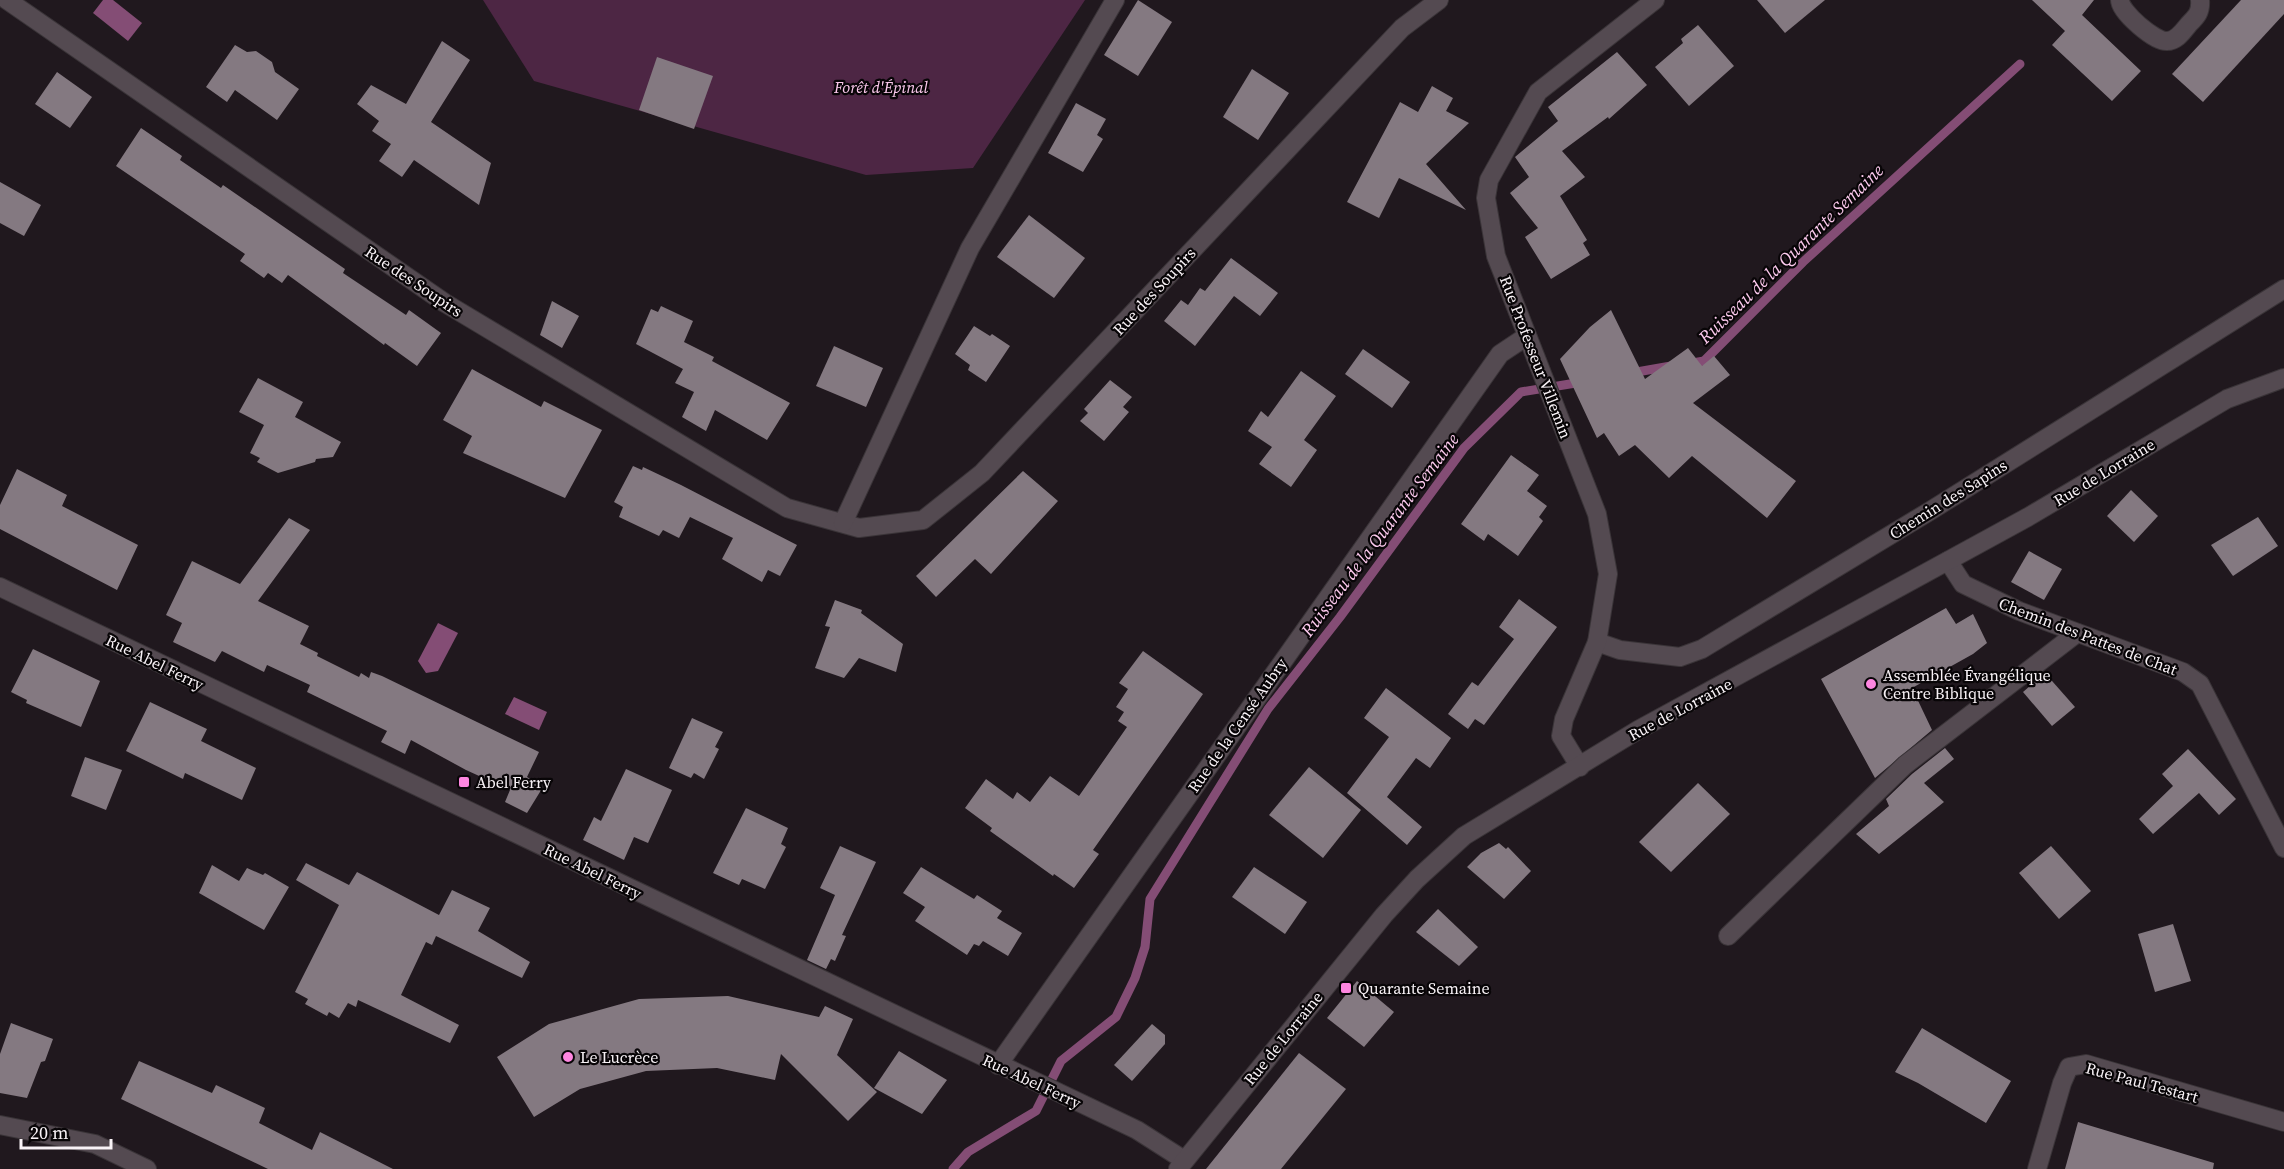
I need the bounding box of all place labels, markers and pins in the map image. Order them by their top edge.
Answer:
place label: Assemblée Évangélique Centre Biblique [1883,664,2051,704]
marker: Assemblée Évangélique Centre Biblique [1864,677,1878,691]
place label: Abel Ferry [476,771,552,793]
marker: Abel Ferry [457,775,471,789]
place label: Quarante Semaine [1358,977,1490,999]
marker: Quarante Semaine [1339,981,1353,995]
place label: Le Lucrèce [580,1046,658,1068]
marker: Le Lucrèce [561,1050,575,1064]

